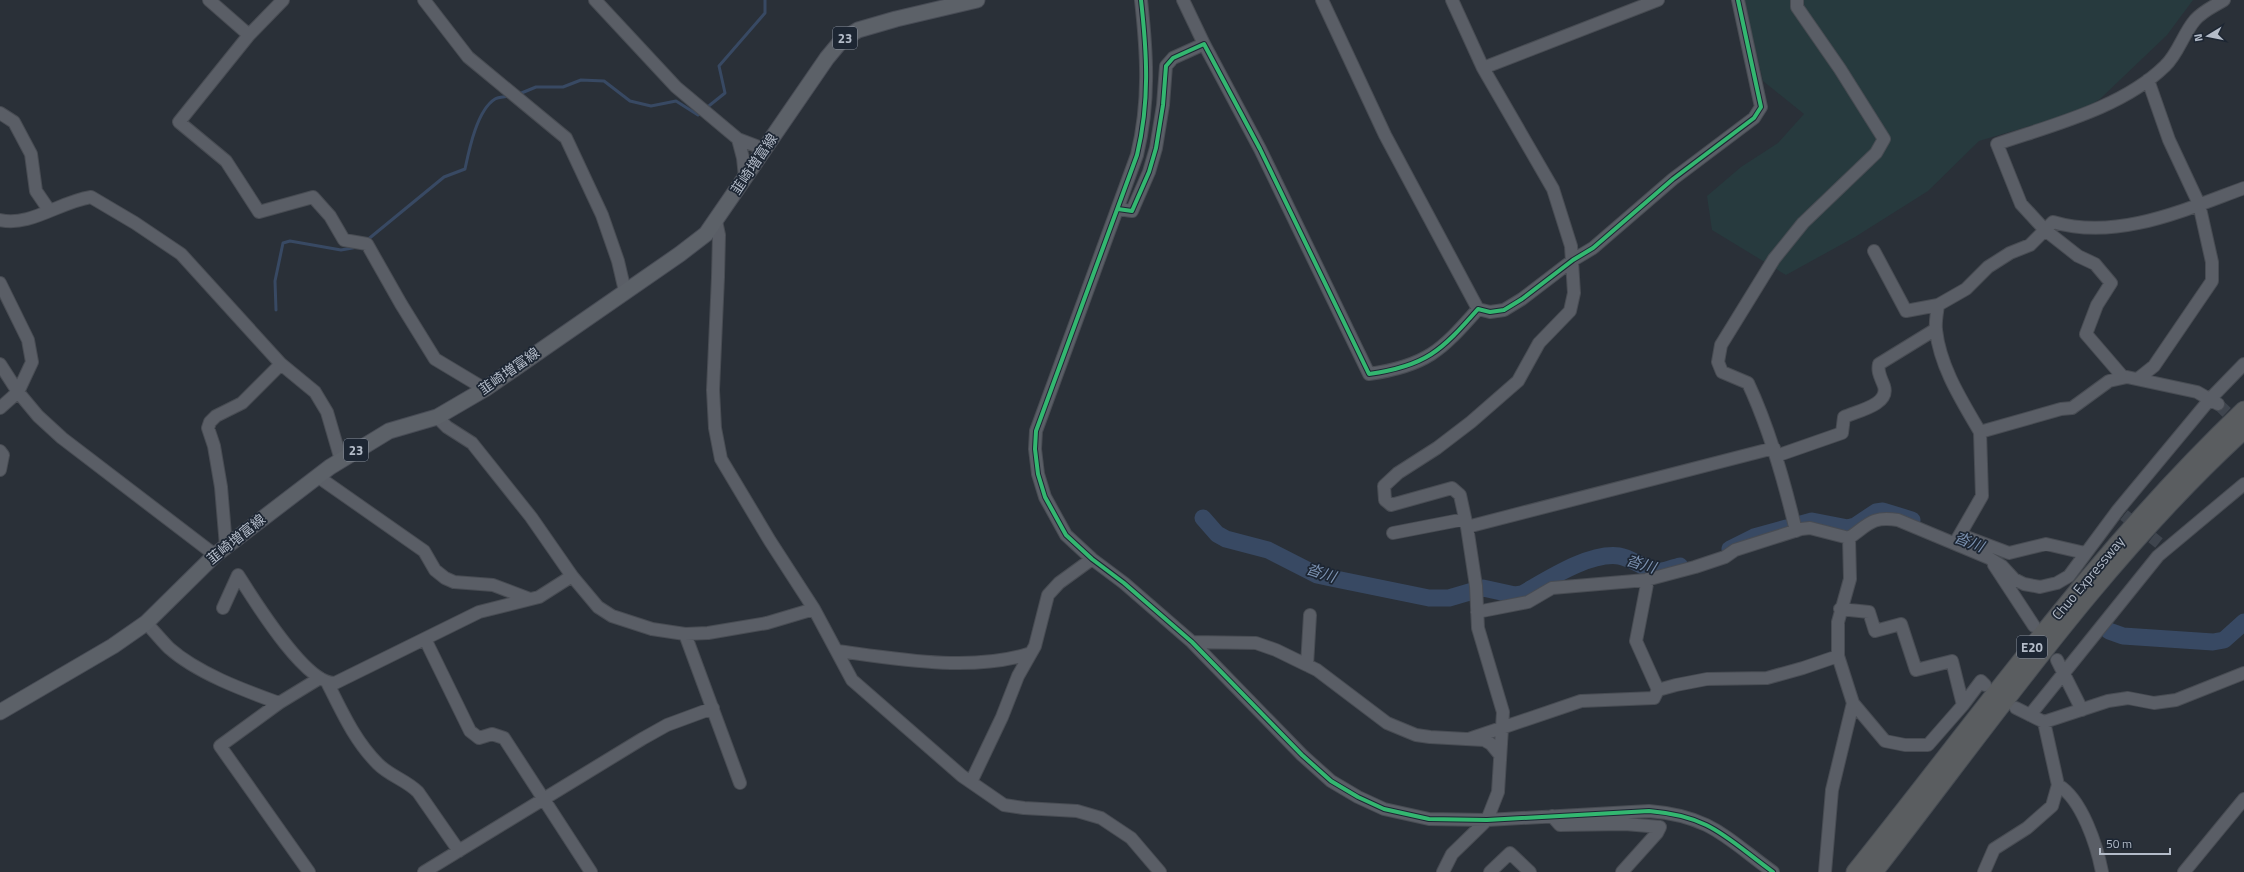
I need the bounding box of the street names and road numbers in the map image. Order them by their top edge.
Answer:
road number: 23 [833,27,857,49]
street label: 韮崎増富線 [725,129,782,199]
street label: 韮崎増富線 [474,342,543,399]
road number: 23 [344,439,368,461]
street label: 韮崎増富線 [202,508,269,569]
street label: Chuo Expressway [2046,531,2129,624]
road number: E20 [2017,636,2047,658]

